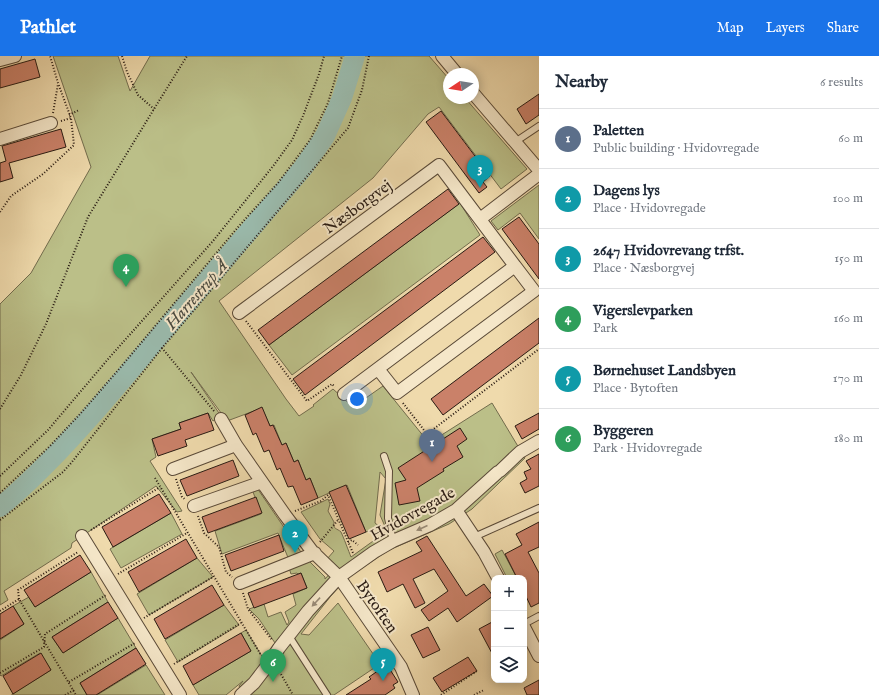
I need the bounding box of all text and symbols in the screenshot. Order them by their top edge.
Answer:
text: Pathlet [20,16,76,40]
text: Map [717,19,744,37]
text: Layers [766,19,805,37]
text: Share [827,19,859,37]
north arrow [443,68,479,104]
text: Nearby [555,72,608,93]
text: 6 results [820,74,863,91]
text: Paletten [593,121,644,140]
text: 1 [566,130,570,147]
text: 60 m [838,130,863,147]
text: Public building · Hvidovregade [593,140,759,157]
pin: 3 [467,155,493,188]
street label: Næsborgvej [320,176,396,239]
text: Dagens lys [593,181,660,200]
text: 2 [565,190,571,207]
text: 100 m [833,190,863,207]
text: Place · Hvidovregade [593,200,706,217]
text: 2647 Hvidovrevang trfst. [593,241,744,260]
text: 3 [566,250,570,267]
text: 150 m [834,250,863,267]
pin: 4 [113,254,139,287]
water label: Harrestrup Å [160,254,234,335]
text: Place · Næsborgvej [593,260,695,277]
text: Vigerslevparken [593,301,693,320]
text: 4 [565,310,571,327]
text: 160 m [833,310,863,327]
text: Park [593,320,618,337]
text: Børnehuset Landsbyen [593,361,736,380]
text: 5 [566,370,570,387]
text: 170 m [833,370,863,387]
text: Place · Bytoften [593,380,678,397]
your location [347,389,367,409]
text: Byggeren [593,421,654,440]
pin: 1 [419,429,445,462]
text: 6 [565,430,571,447]
text: 180 m [834,430,863,447]
text: Park · Hvidovregade [593,440,702,457]
street label: Hvidovregade [367,483,459,546]
pin: 2 [282,520,308,553]
one-way arrow [416,525,428,532]
map controls [491,575,527,683]
button: + [491,575,527,611]
street label: Bytoften [351,577,402,638]
one-way arrow [311,597,321,607]
button: − [491,611,527,647]
button: layers [491,647,527,683]
pin: 5 [370,648,396,681]
pin: 6 [260,649,286,682]

